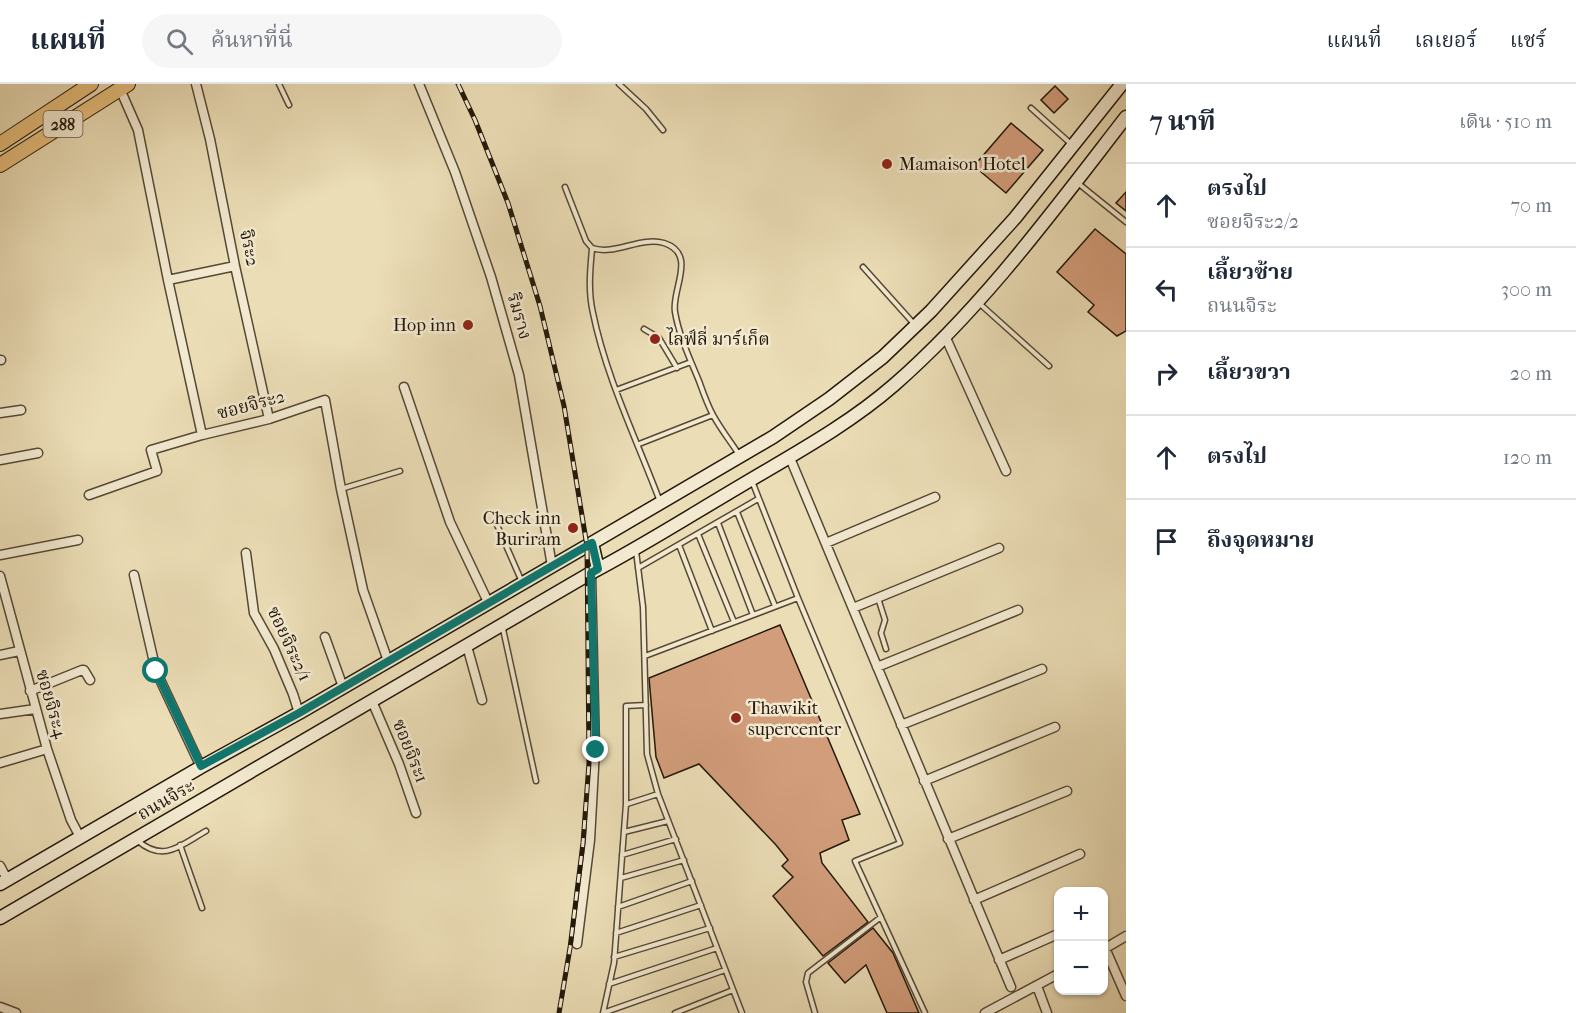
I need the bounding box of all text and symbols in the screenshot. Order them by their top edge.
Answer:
search box [142,14,562,68]
text: แผนที่ [30,23,106,56]
icon: search [163,25,196,58]
text: ค้นหาที่นี่ [211,27,293,53]
text: แผนที่ [1327,28,1382,52]
text: เลเยอร์ [1415,28,1477,52]
text: แชร์ [1510,28,1546,52]
text: 7 นาที [1150,106,1216,137]
text: เดิน · 510 m [1459,110,1552,133]
road number: 288 [44,111,82,137]
place label: Mamaison Hotel [899,154,1026,175]
marker: Mamaison Hotel [880,157,894,171]
text: ตรงไป [1207,175,1267,201]
icon: ahead [1150,189,1183,222]
text: 70 m [1510,194,1552,217]
text: ซอยจิระ2/2 [1207,210,1299,233]
street label: จิระ2 [235,228,263,268]
text: เลี้ยวซ้าย [1207,259,1293,285]
icon: left [1150,273,1183,306]
text: 300 m [1501,278,1552,301]
street label: ริมราง [502,290,536,342]
text: ถนนจิระ [1207,294,1277,317]
place label: Hop inn [393,315,457,336]
marker: Hop inn [461,318,475,332]
place label: ไลฟ์ลี่ มาร์เก็ต [666,325,770,350]
marker: ไลฟ์ลี่ มาร์เก็ต [648,332,662,346]
icon: right [1150,357,1183,390]
text: เลี้ยวขวา [1207,359,1291,385]
text: 20 m [1510,362,1552,385]
street label: ซอยจิระ2 [215,386,287,424]
icon: ahead [1150,441,1183,474]
text: ตรงไป [1207,443,1267,469]
text: 120 m [1503,446,1552,469]
place label: Check inn Buriram [483,508,562,550]
marker: Check inn Buriram [566,521,580,535]
icon: arrive [1150,525,1183,558]
text: ถึงจุดหมาย [1207,527,1314,553]
street label: ซอยจิระ2/1 [263,603,315,685]
route start [142,657,168,683]
street label: ซอยจิระ4 [31,667,71,741]
place label: Thawikit supercenter [748,698,842,740]
marker: Thawikit supercenter [729,711,743,725]
street label: ซอยจิระ1 [388,716,432,786]
route end [582,736,608,762]
street label: ถนนจิระ [134,775,198,825]
map controls [1054,887,1108,995]
button: + [1054,887,1108,941]
button: − [1054,941,1108,995]

